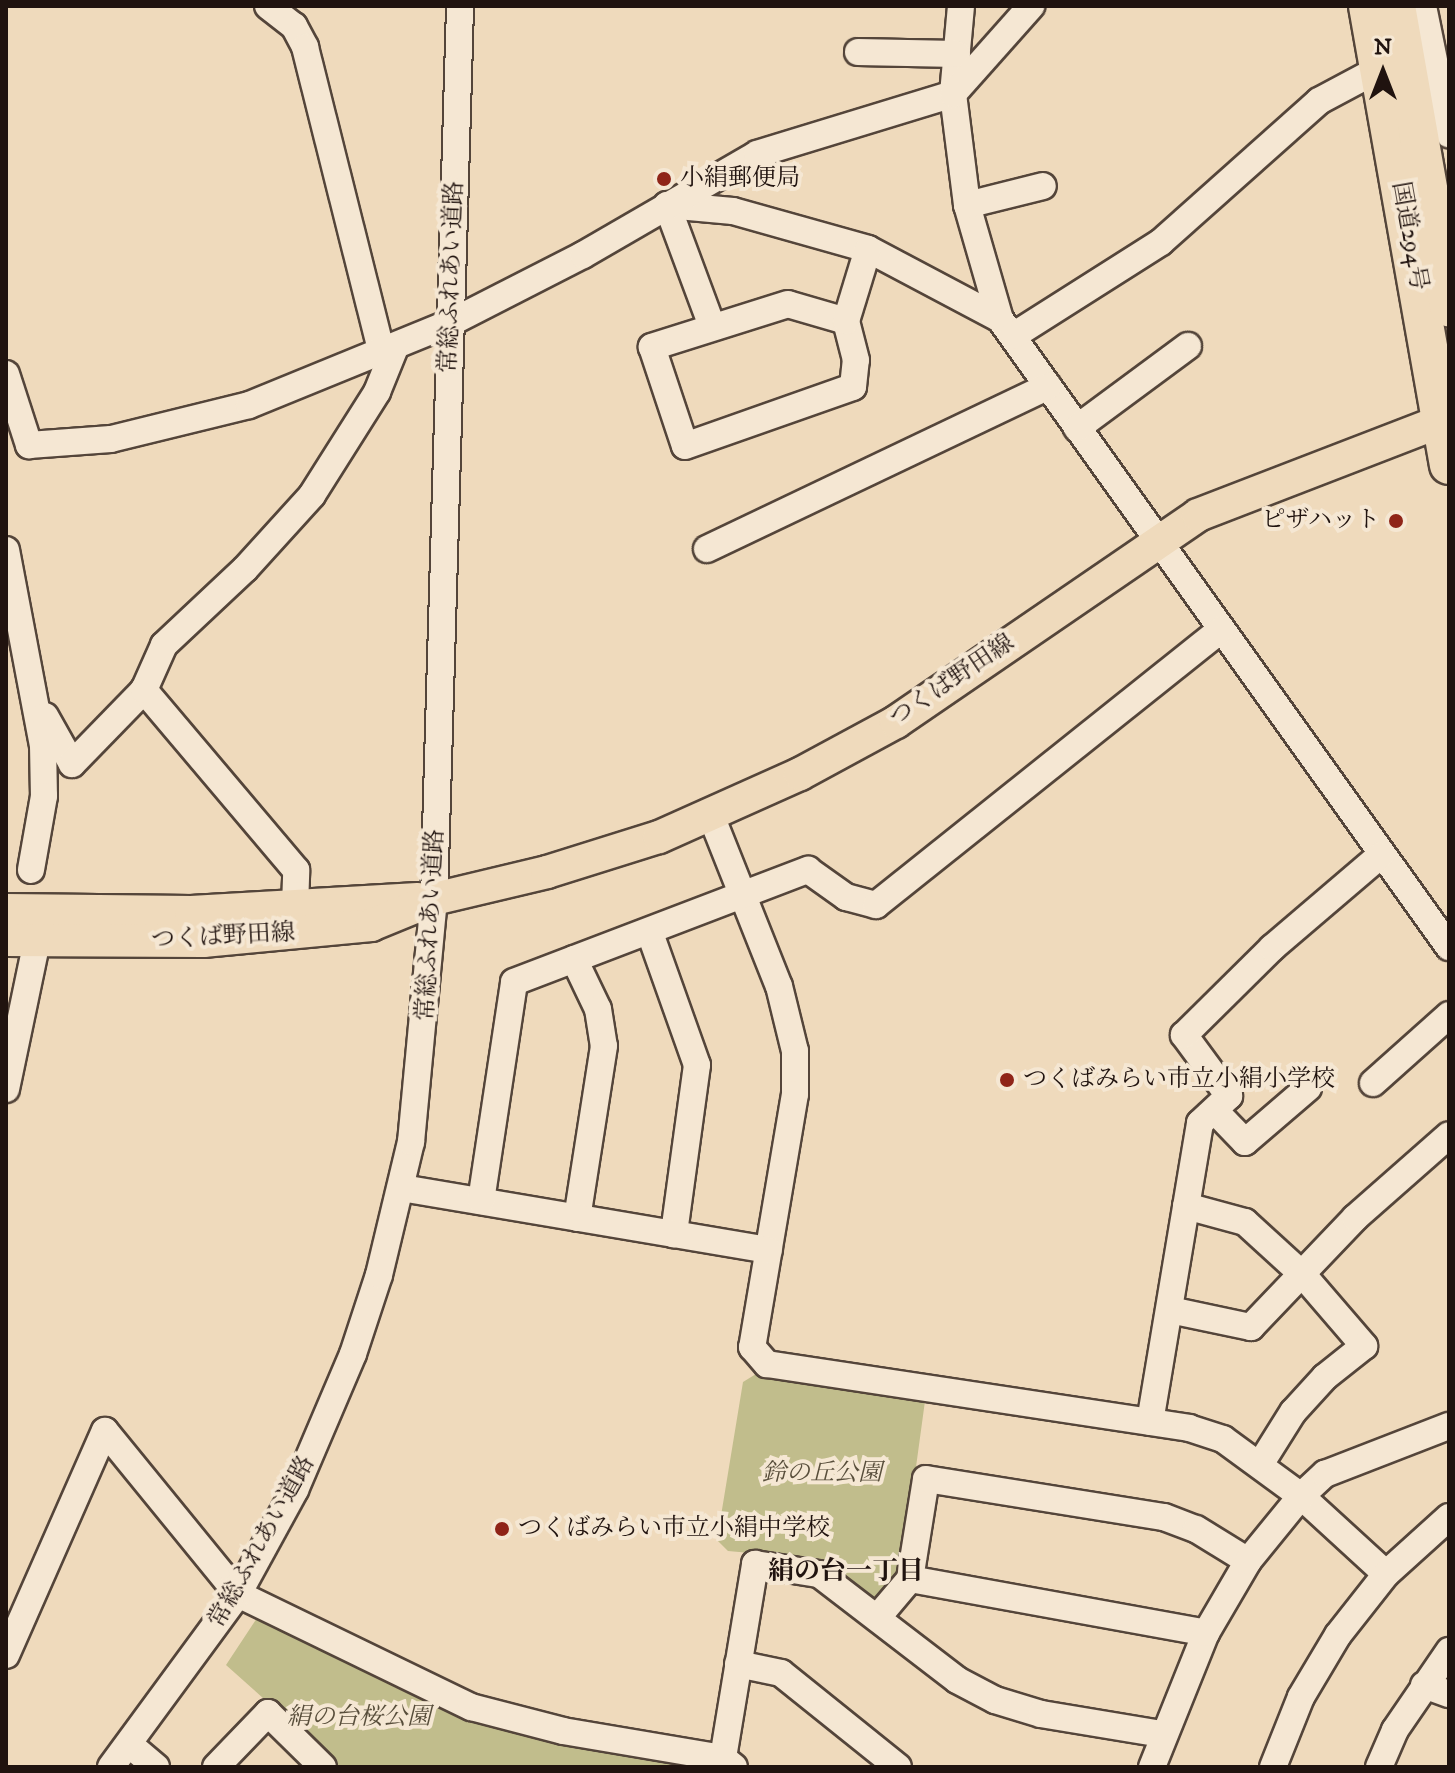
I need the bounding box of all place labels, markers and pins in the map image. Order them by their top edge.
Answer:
place label: 小絹郵便局 [680,165,800,193]
marker: 小絹郵便局 [655,170,673,188]
place label: ピザハット [1260,507,1380,535]
marker: ピザハット [1387,512,1405,530]
place label: つくばみらい市立小絹小学校 [1023,1066,1335,1094]
marker: つくばみらい市立小絹小学校 [998,1071,1016,1089]
place label: つくばみらい市立小絹中学校 [518,1515,830,1543]
marker: つくばみらい市立小絹中学校 [493,1520,511,1538]

